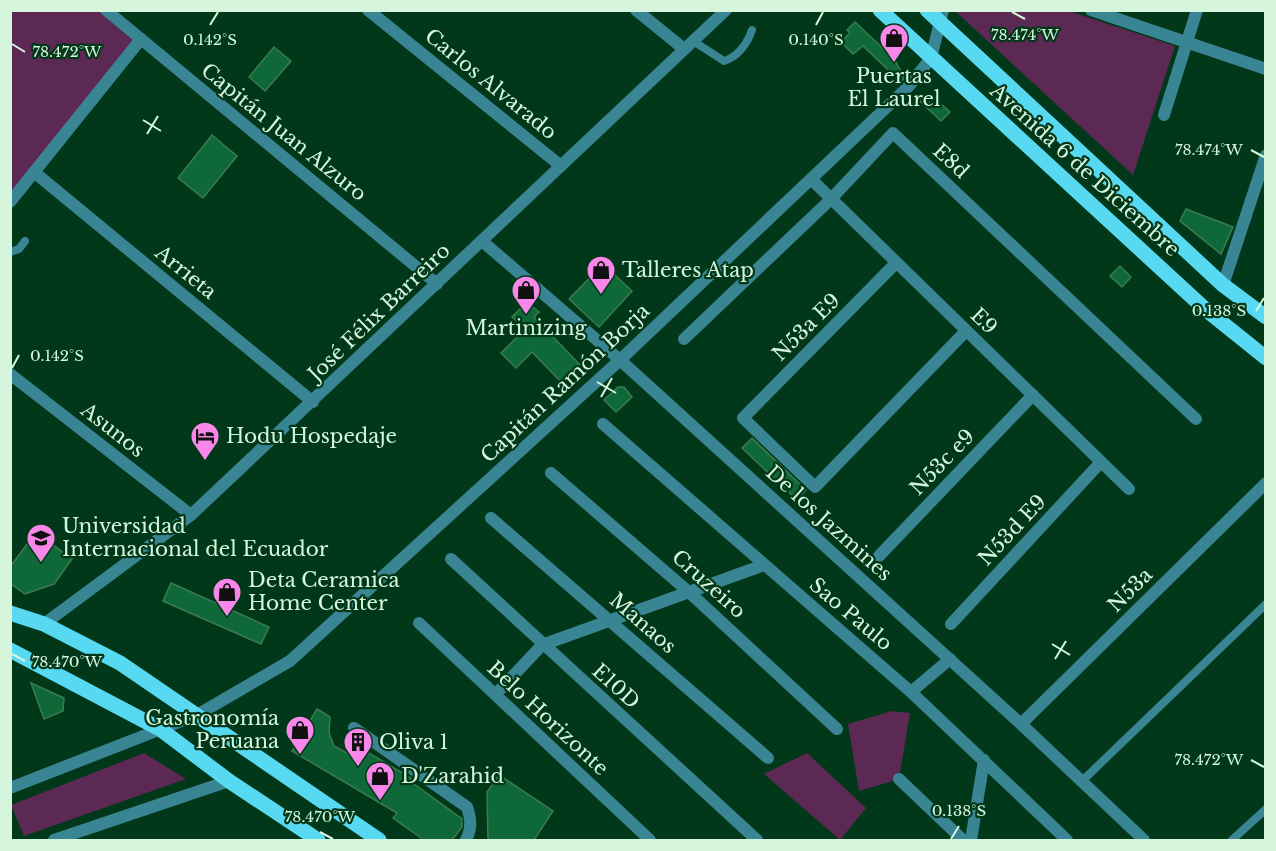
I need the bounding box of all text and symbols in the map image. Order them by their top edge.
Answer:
shop icon: Puertas El Laurel [878,22,910,64]
street label: Carlos Alvarado [420,24,562,144]
text: 78.474°W [991,25,1059,44]
text: 0.142°S [183,30,237,49]
text: 0.140°S [788,30,844,49]
text: 78.472°W [33,42,102,61]
street label: Capitán Juan Alzuro [197,58,371,206]
place label: Puertas El Laurel [847,64,941,111]
street label: Avenida 6 de Diciembre [985,78,1185,261]
street label: E8d [928,139,974,183]
text: 78.474°W [1175,140,1243,159]
street label: José Félix Barreiro [301,238,455,388]
street label: Arrieta [150,240,222,304]
shop icon: Talleres Atap [585,254,617,296]
place label: Talleres Atap [622,258,754,282]
shop icon: Martinizing [510,274,542,316]
street label: N53a E9 [767,288,845,366]
street label: Capitán Ramón Borja [476,298,655,467]
text: 0.138°S [1192,301,1246,320]
street label: E9 [966,303,1002,339]
place label: Martinizing [465,316,588,340]
text: 0.142°S [30,346,84,365]
street label: Asunos [76,397,149,462]
hotel icon: Hodu Hospedaje [189,420,221,462]
place label: Hodu Hospedaje [226,424,397,448]
street label: N53c e9 [905,424,979,500]
street label: De los Jazmines [761,460,897,586]
street label: N53d E9 [973,490,1051,570]
place label: Universidad Internacional del Ecuador [62,514,329,561]
school or university icon: Universidad Internacional del Ecuador [25,522,57,564]
street label: Cruzeiro [667,545,751,623]
street label: N53a [1103,562,1158,617]
place label: Deta Ceramica Home Center [248,568,400,615]
street label: Sao Paulo [805,573,897,655]
shop icon: Deta Ceramica Home Center [211,576,243,618]
street label: Manaos [605,588,681,658]
text: 78.470°W [32,652,103,671]
street label: Belo Horizonte [483,656,613,780]
street label: E10D [587,659,645,713]
place label: Gastronomía Peruana [145,706,280,753]
shop icon: Gastronomía Peruana [284,714,316,756]
building icon: Oliva 1 [342,726,374,768]
place label: Oliva 1 [379,730,448,754]
text: 78.472°W [1175,750,1244,769]
shop icon: D'Zarahid [364,760,396,802]
place label: D'Zarahid [401,764,504,788]
text: 0.138°S [932,801,986,820]
text: 78.470°W [285,807,356,826]

